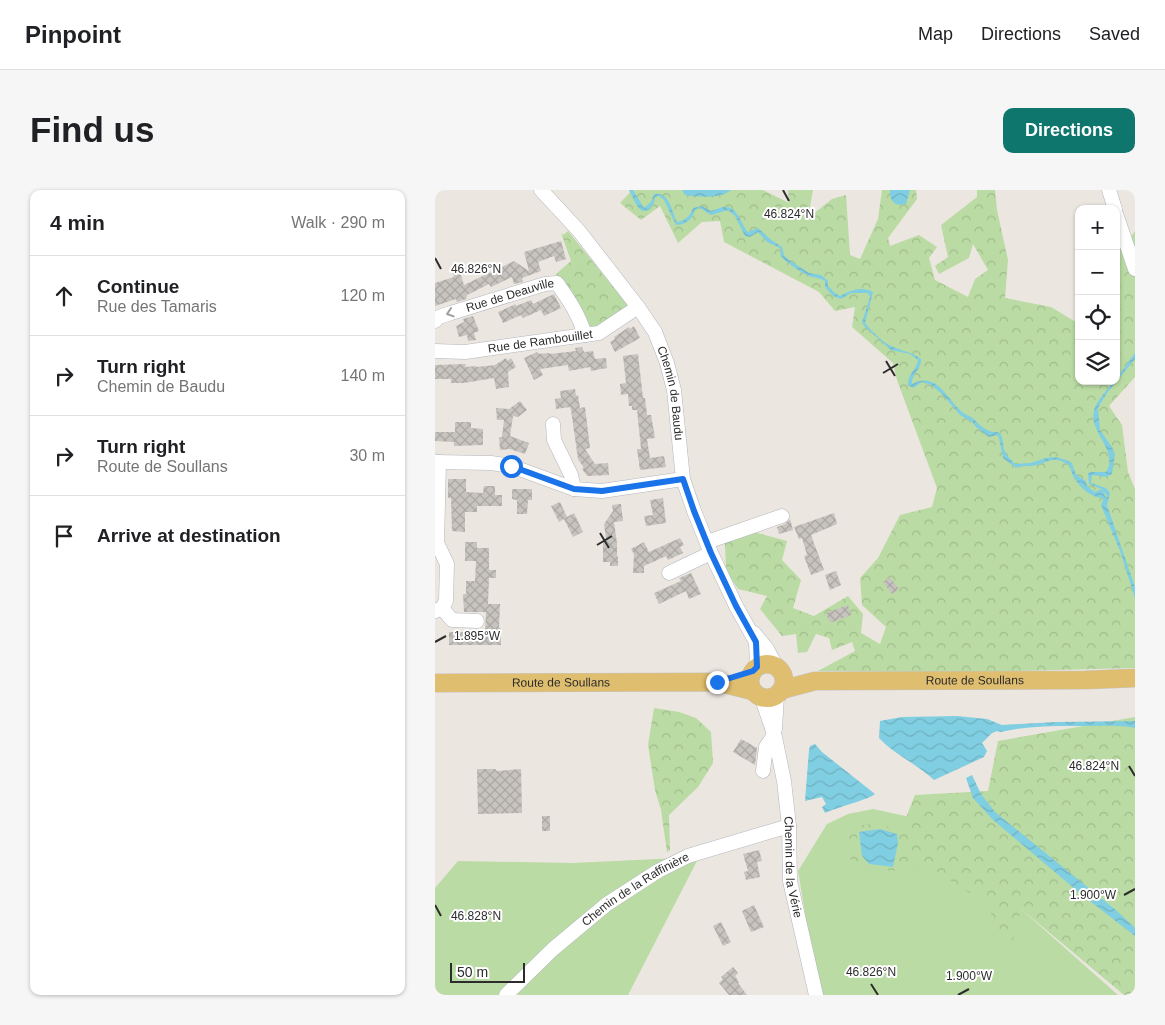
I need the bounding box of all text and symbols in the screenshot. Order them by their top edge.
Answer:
text: Pinpoint [25,21,121,48]
text: Map [918,24,953,44]
text: Directions [981,24,1061,44]
text: Saved [1089,24,1140,44]
button: Directions [1003,108,1135,153]
text: Find us [30,110,154,149]
map controls [1075,205,1120,385]
button: + [1075,205,1120,250]
text: 46.824°N [764,207,814,221]
text: 4 min [50,211,105,234]
text: Walk · 290 m [291,214,385,231]
button: − [1075,250,1120,295]
text: 46.826°N [451,262,501,276]
text: Continue [97,276,179,297]
street label: Rue de Deauville [464,276,555,315]
icon: ahead [50,282,78,310]
text: 120 m [341,287,385,304]
button: locate [1075,295,1120,340]
text: Rue des Tamaris [97,298,217,315]
one-way arrow [447,308,455,318]
street label: Rue de Rambouillet [487,327,594,356]
button: layers [1075,340,1120,385]
street label: Chemin de Baudu [654,344,686,441]
text: Turn right [97,356,185,377]
icon: right [50,362,78,390]
text: 140 m [341,367,385,384]
text: Chemin de Baudu [97,378,225,395]
text: Turn right [97,436,185,457]
icon: right [50,442,78,470]
text: 30 m [349,447,385,464]
route start [500,455,523,478]
text: Route de Soullans [97,458,228,475]
icon: arrive [50,522,78,550]
text: Arrive at destination [97,525,281,546]
text: 1.895°W [454,629,501,643]
route end [706,671,729,694]
street label: Route de Soullans [926,673,1024,688]
street label: Route de Soullans [512,675,610,690]
text: 46.824°N [1069,759,1119,773]
street label: Chemin de la Vérie [781,816,805,920]
street label: Chemin de la Raffinière [579,849,692,929]
text: 1.900°W [1070,888,1117,902]
text: 46.828°N [451,909,501,923]
scale bar [450,960,525,983]
text: 50 m [457,964,488,980]
text: 46.826°N [846,965,896,979]
text: 1.900°W [946,969,993,983]

